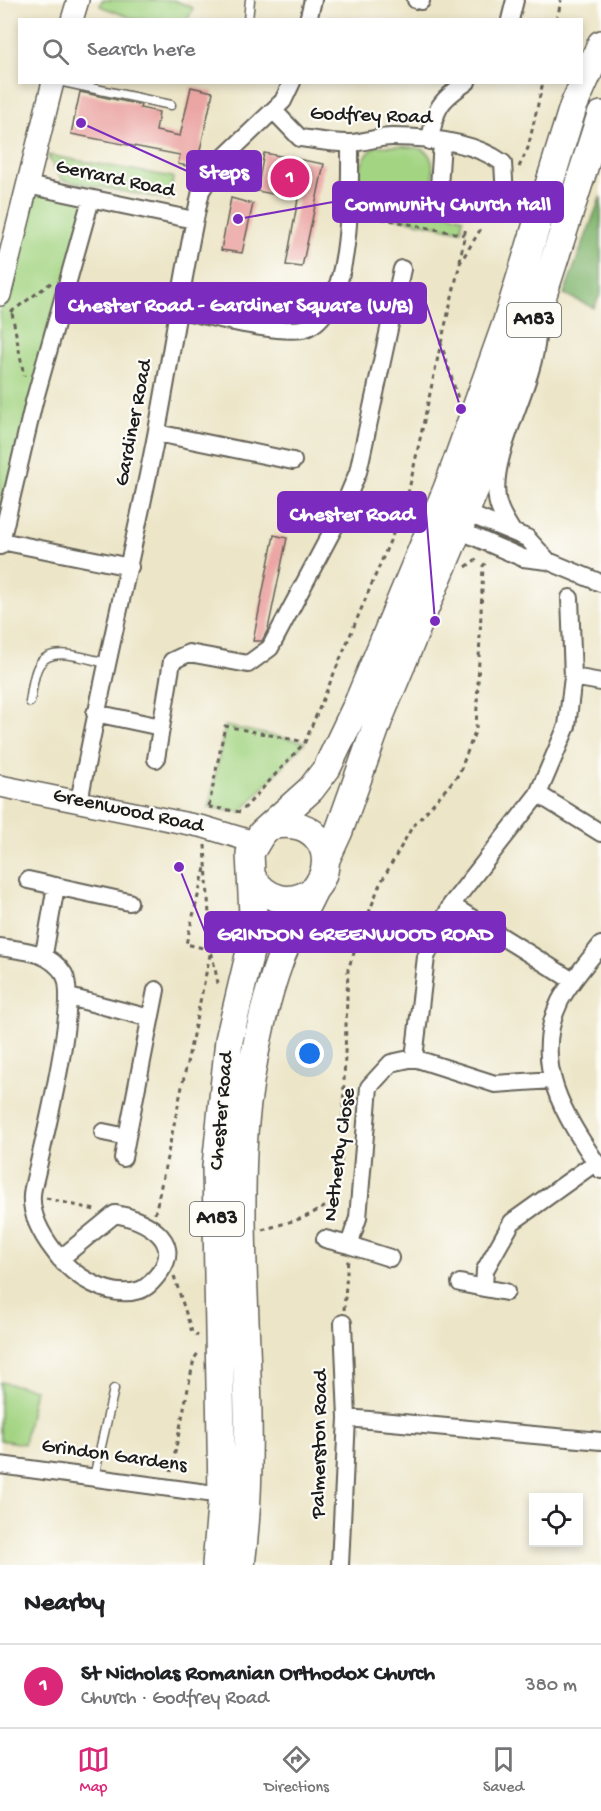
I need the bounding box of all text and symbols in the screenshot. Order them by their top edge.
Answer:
search box [18,18,583,84]
icon: search [39,35,72,68]
text: Search here [87,38,195,64]
street label: Godfrey Road [309,102,434,132]
callout: Steps [187,151,261,191]
street label: Gerrard Road [53,155,179,205]
pin: 1 [270,156,310,201]
text: Steps [199,161,251,187]
callout: Community Church Hall [333,182,563,222]
text: Community Church Hall [344,193,551,219]
callout: Chester Road - Gardiner Square (W/B) [56,283,426,323]
text: Chester Road - Gardiner Square (W/B) [67,294,414,320]
road number: A183 [507,303,561,337]
street label: Gardiner Road [110,356,160,488]
callout: Chester Road [278,492,426,532]
text: Chester Road [289,503,416,529]
street label: Greenwood Road [50,784,207,841]
callout: GRINDON GREENWOOD ROAD [205,912,505,952]
text: GRINDON GREENWOOD ROAD [217,923,494,949]
your location [295,1039,324,1068]
street label: Chester Road [205,1049,241,1171]
street label: Netherby Close [319,1085,363,1223]
road number: A183 [190,1202,244,1236]
street label: Palmerston Road [307,1368,335,1520]
street label: Grindon Gardens [40,1434,190,1480]
map controls [529,1493,583,1547]
button: locate [529,1493,583,1547]
text: Nearby [24,1589,105,1620]
text: St Nicholas Romanian Orthodox Church [81,1662,435,1688]
text: 1 [39,1675,48,1698]
text: 380 m [525,1675,577,1698]
text: Church · Godfrey Road [81,1688,269,1711]
tab: Map [77,1743,110,1798]
tab: Directions [264,1743,329,1798]
tab: Saved [483,1743,524,1798]

